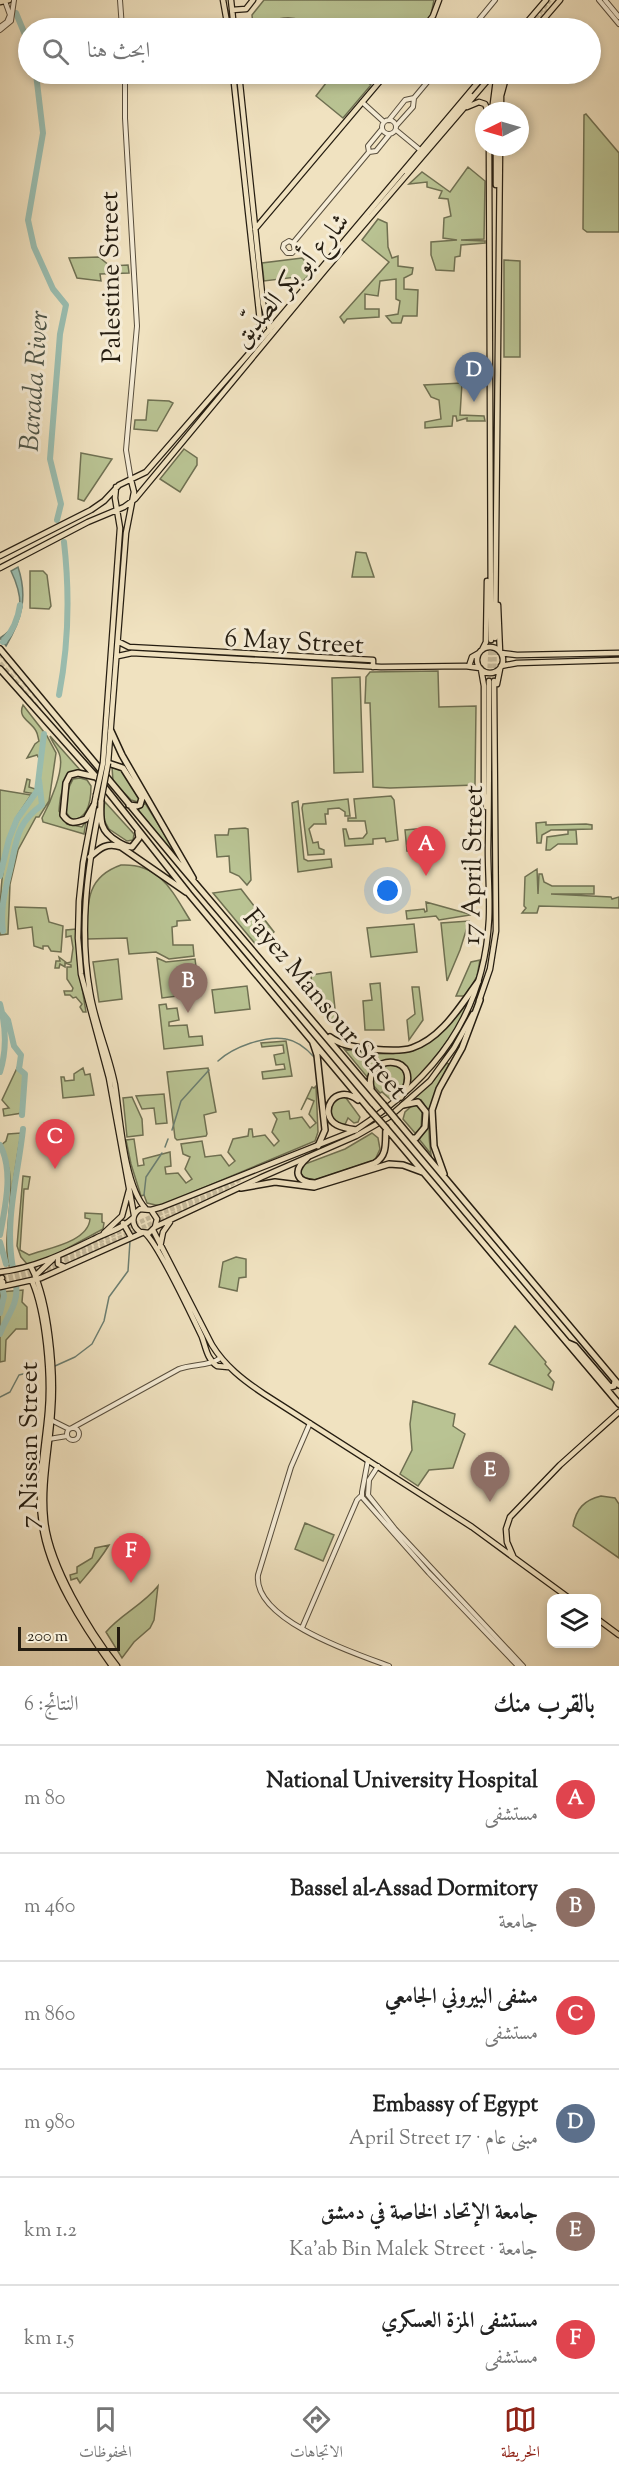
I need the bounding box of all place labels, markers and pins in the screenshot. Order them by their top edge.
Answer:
pin: D [454,352,494,402]
pin: A [406,826,446,876]
pin: B [168,964,207,1013]
pin: C [36,1120,74,1169]
pin: E [470,1452,510,1502]
pin: F [112,1534,150,1583]

